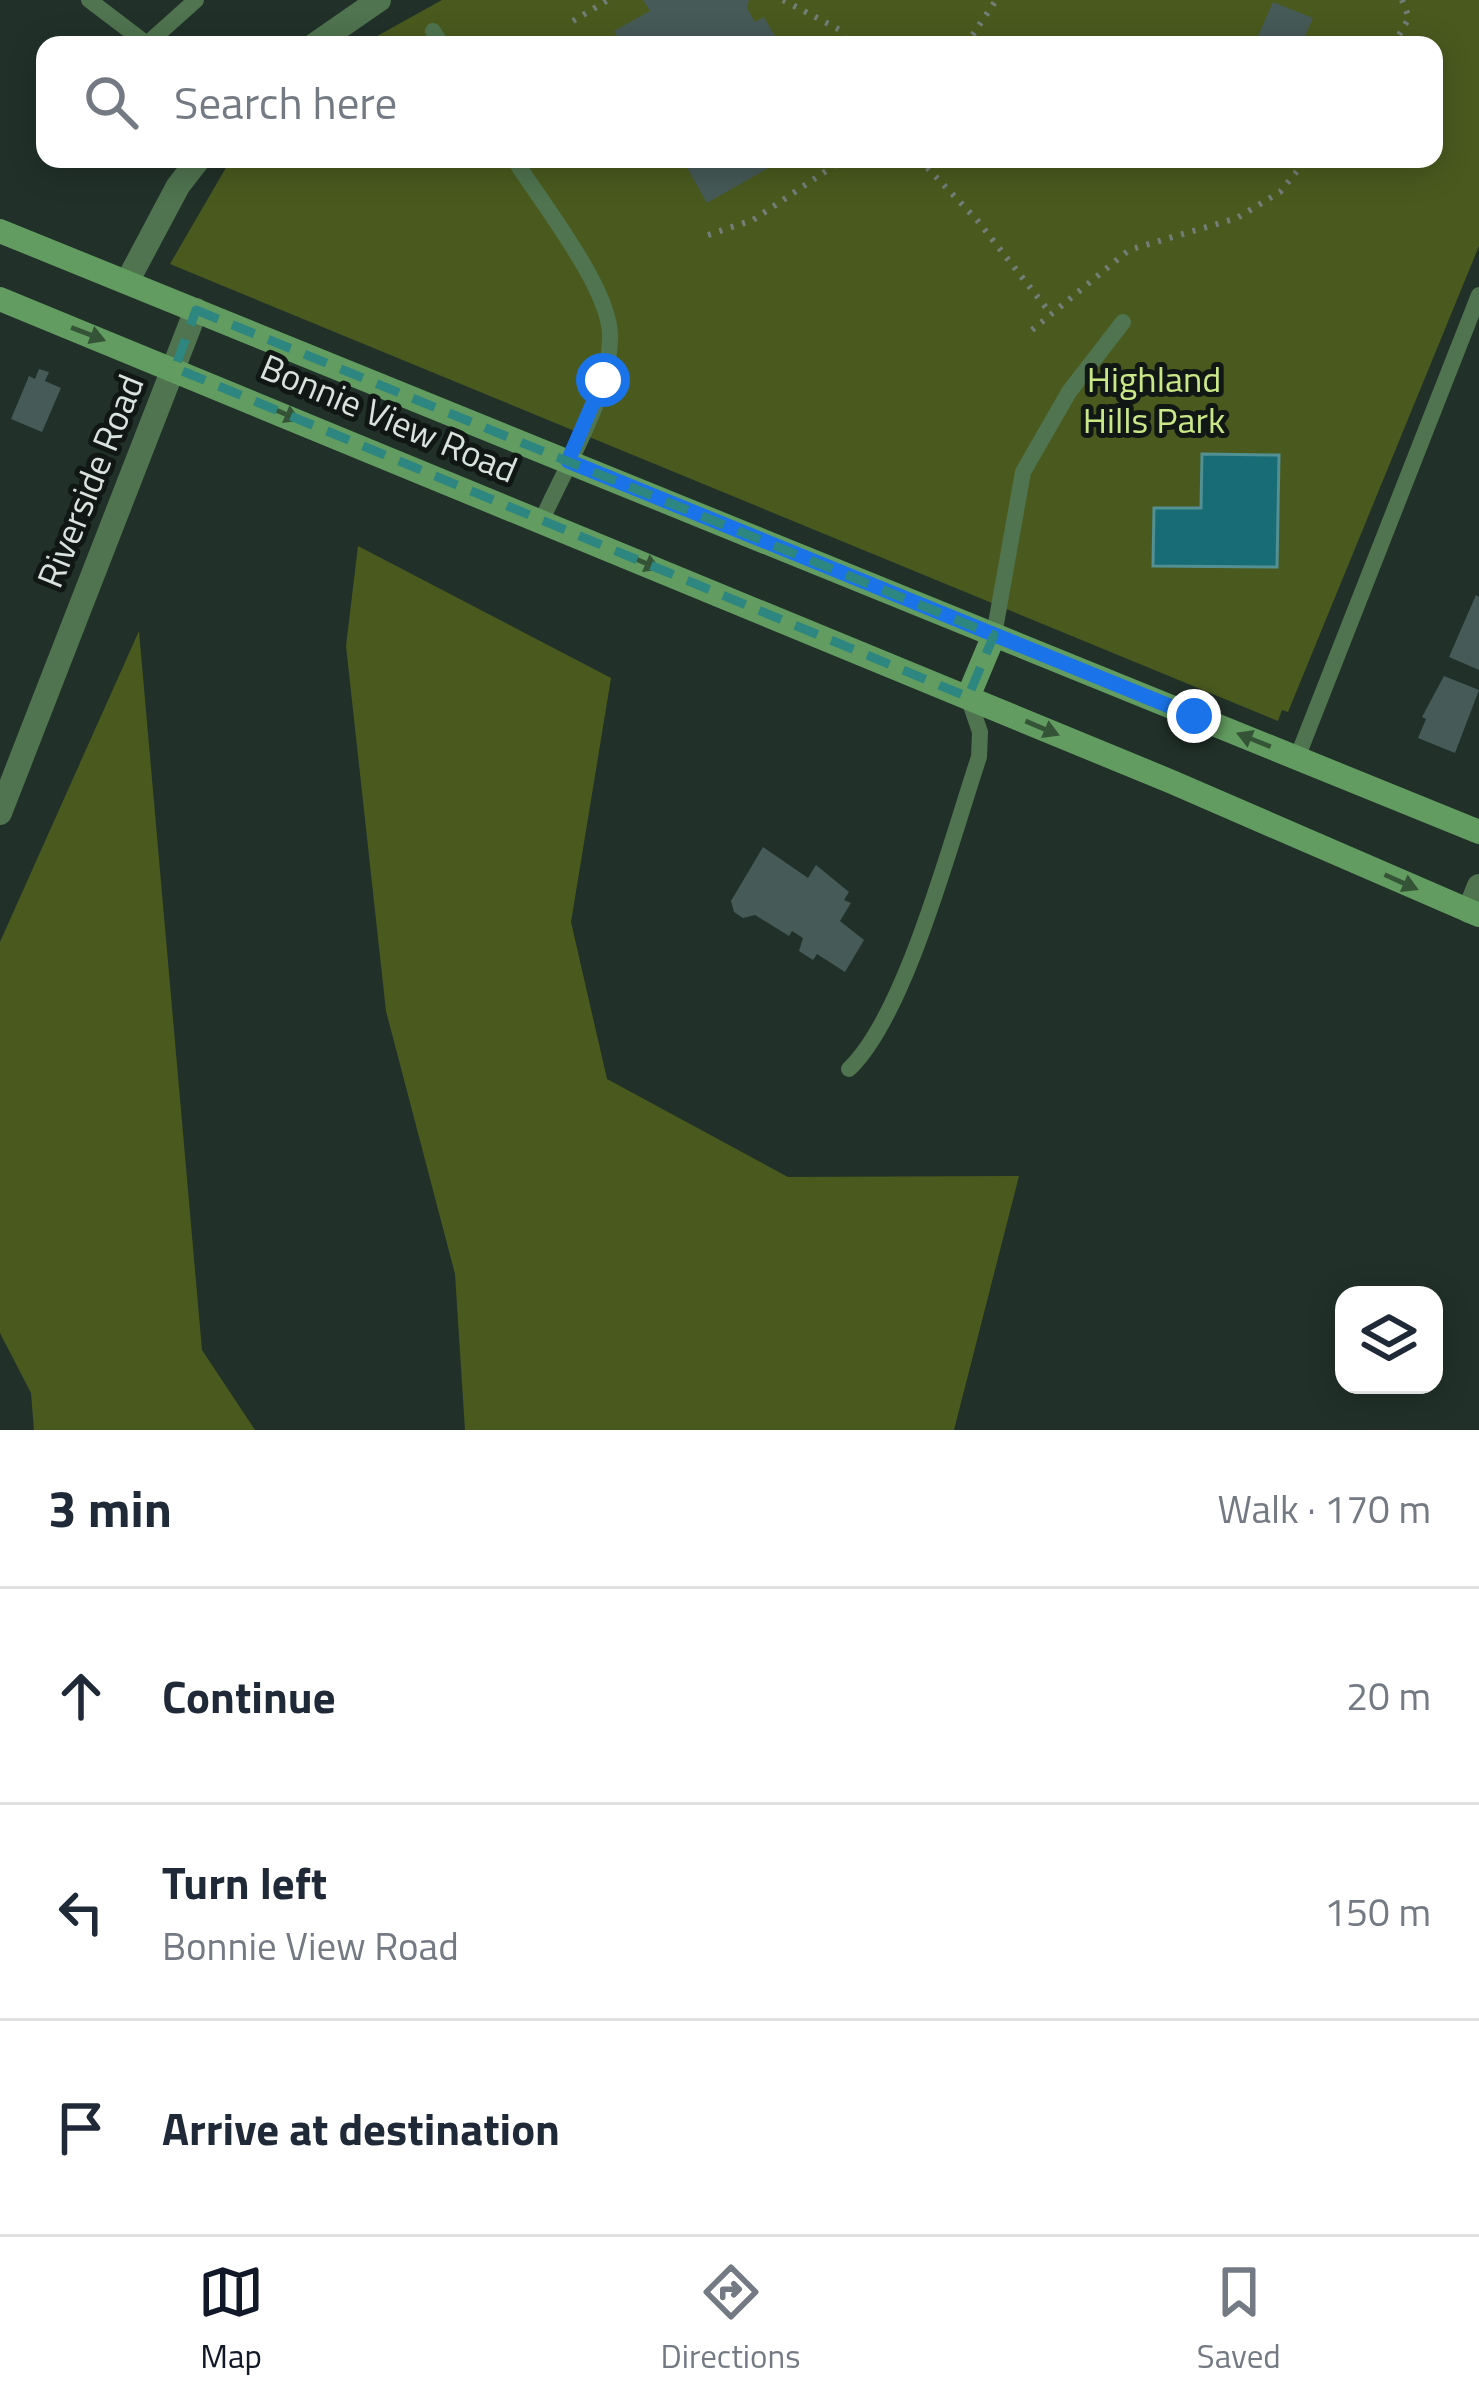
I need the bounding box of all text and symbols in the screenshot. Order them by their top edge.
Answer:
search box [36,36,1443,168]
text: Search here [174,68,397,136]
icon: search [78,69,144,135]
one-way arrow [70,325,106,344]
street label: Bonnie View Road [252,339,526,496]
park label: Highland Hills Park [1083,351,1225,447]
route start [576,353,630,407]
street label: Riverside Road [22,366,157,596]
one-way arrow [265,404,301,423]
one-way arrow [626,553,661,573]
route end [1167,689,1221,743]
one-way arrow [1025,719,1061,738]
one-way arrow [1235,730,1271,749]
one-way arrow [1384,872,1419,892]
map controls [1335,1286,1443,1394]
button: layers [1335,1286,1443,1394]
text: 3 min [48,1469,172,1547]
text: Walk · 170 m [1217,1479,1431,1538]
text: Continue [162,1662,336,1730]
icon: ahead [48,1663,114,1729]
text: 20 m [1346,1666,1431,1725]
text: Turn left [162,1848,327,1916]
icon: left [48,1879,114,1945]
text: 150 m [1324,1882,1431,1941]
text: Bonnie View Road [162,1916,459,1975]
text: Arrive at destination [162,2094,560,2162]
icon: arrive [48,2095,114,2161]
tab: Map [198,2259,264,2381]
tab: Directions [661,2259,800,2381]
tab: Saved [1197,2259,1281,2381]

